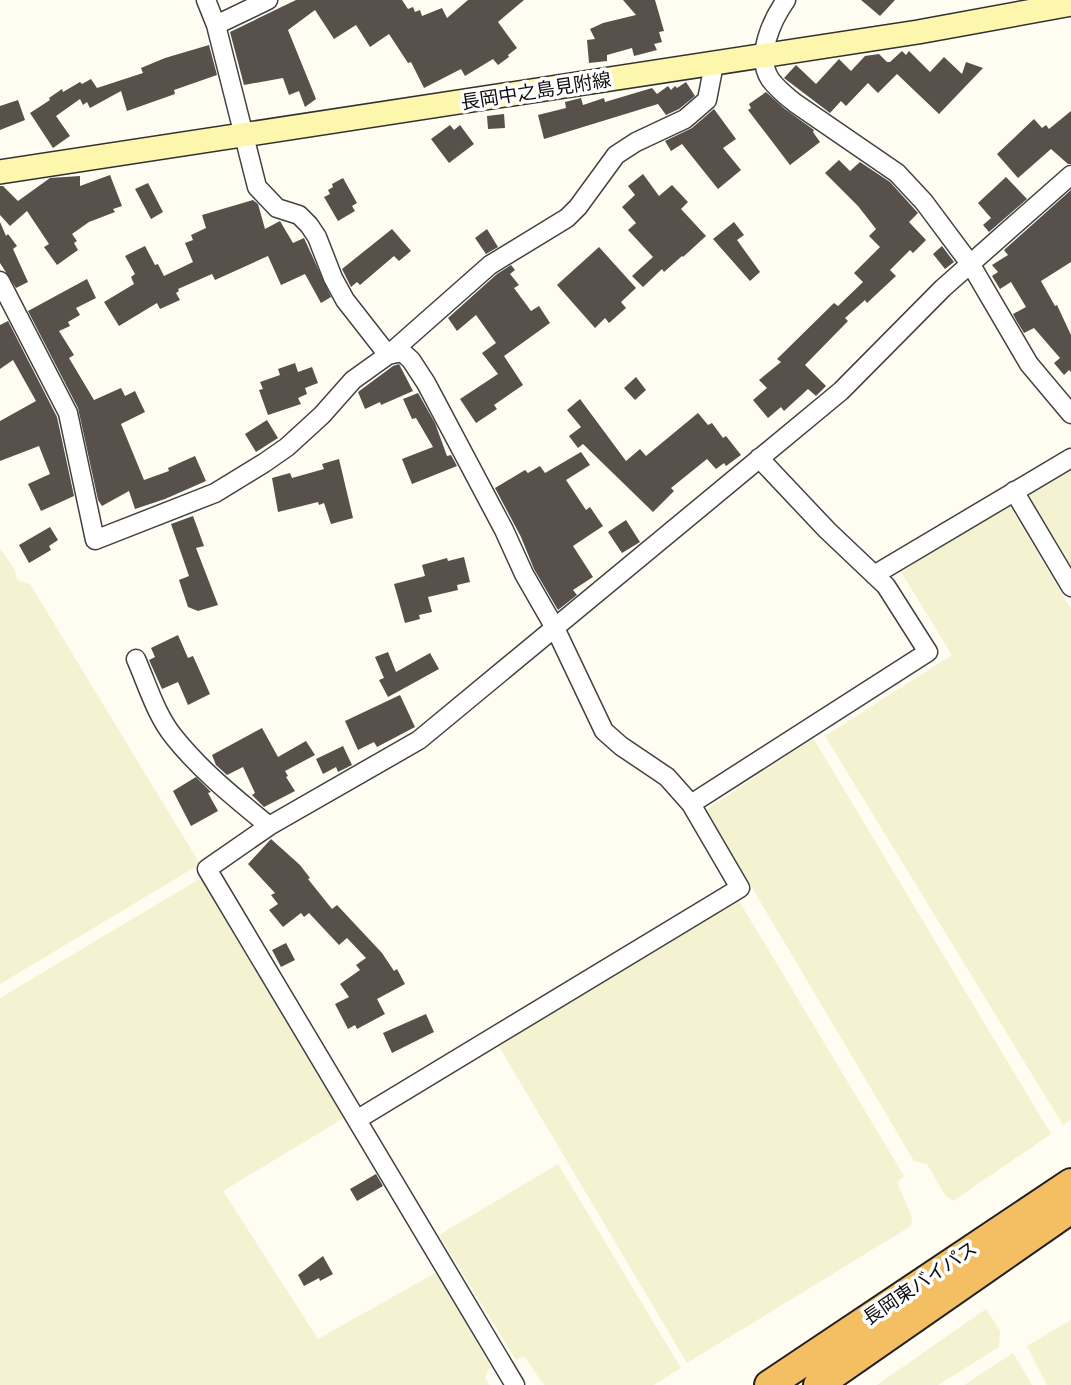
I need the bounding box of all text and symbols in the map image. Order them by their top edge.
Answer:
street label: 長岡中之島見附線 [459,68,613,114]
street label: 長岡東バイパス [859,1236,981,1330]

